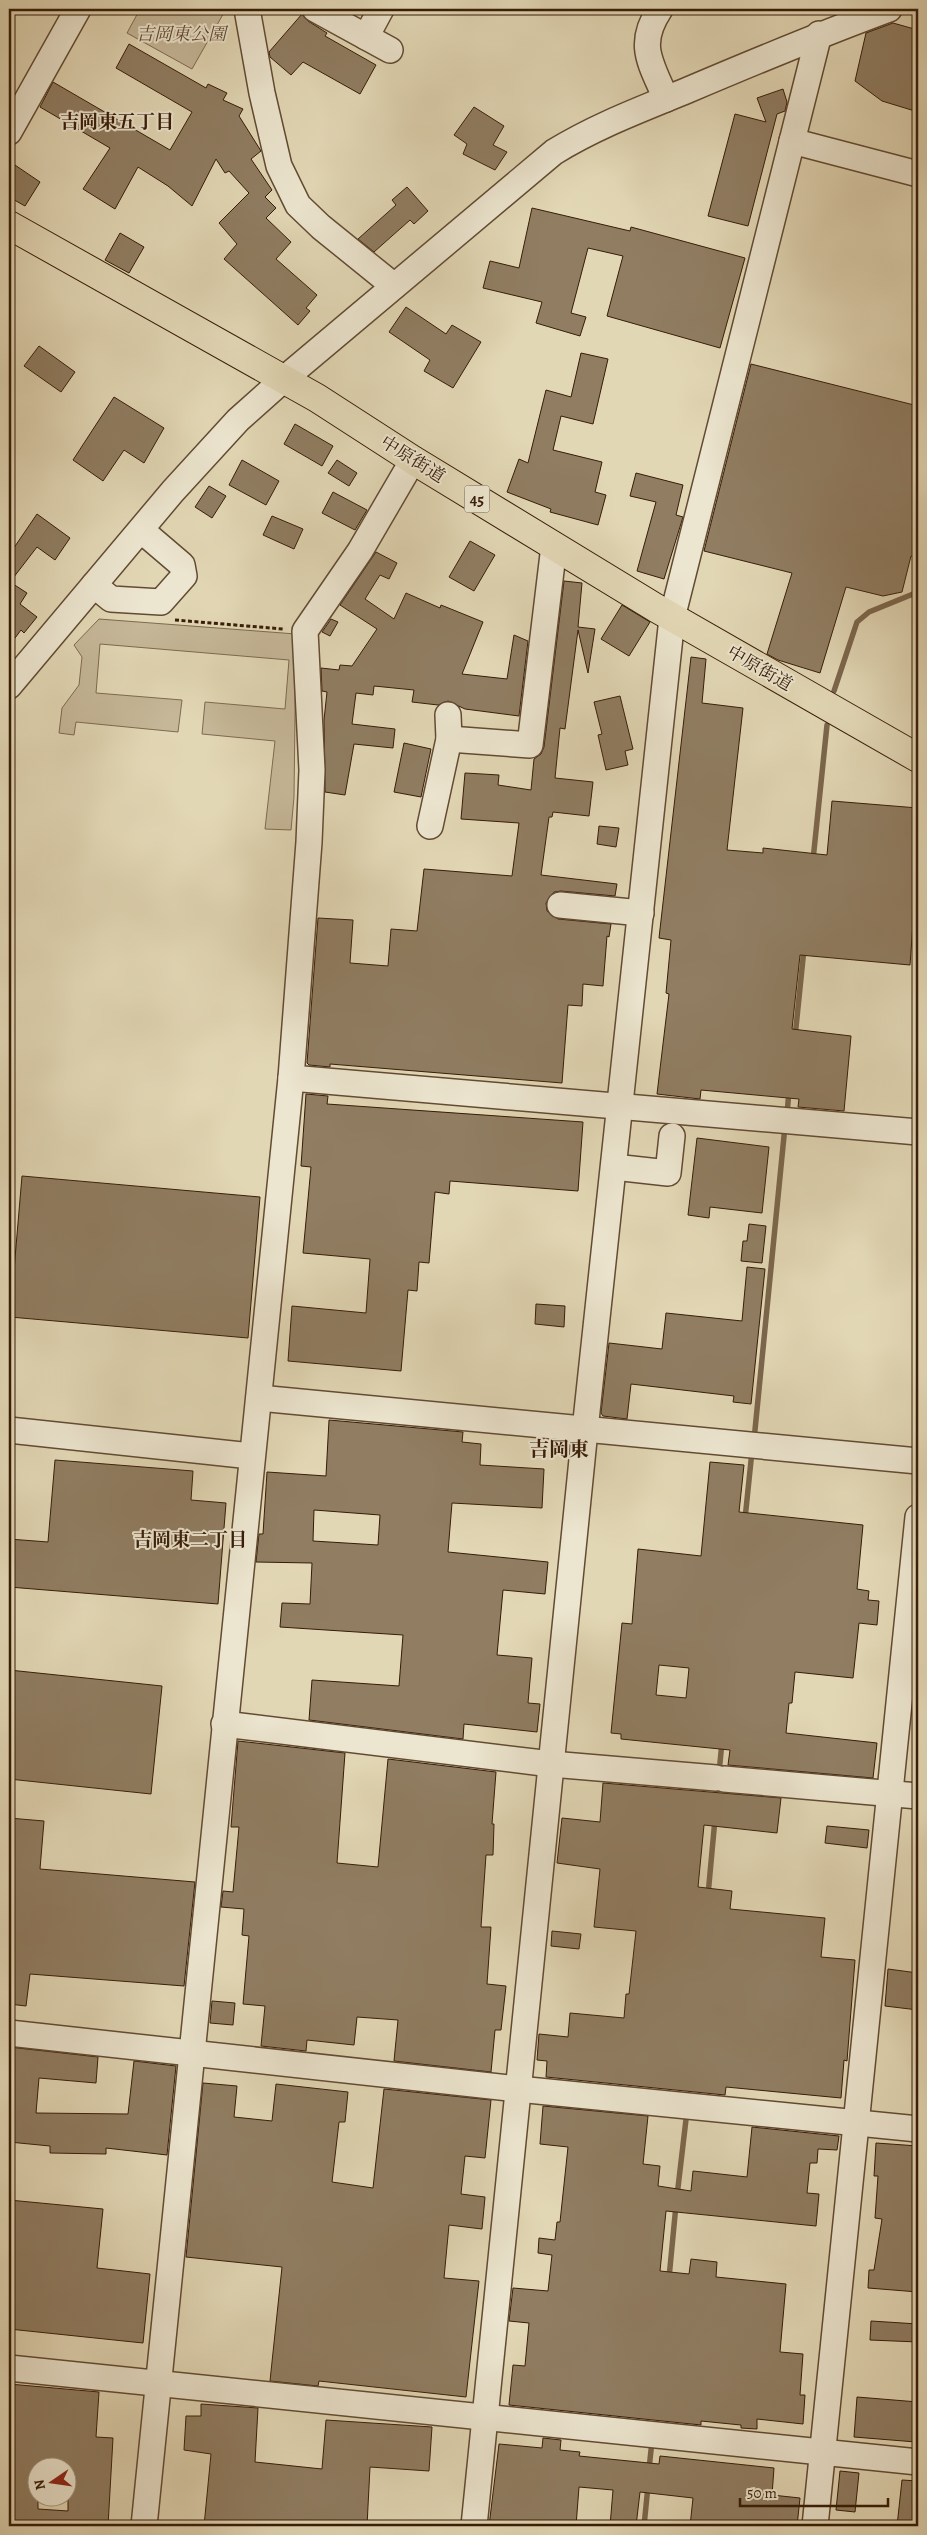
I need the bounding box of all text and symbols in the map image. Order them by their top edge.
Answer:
park label: 吉岡東公園 [136,22,229,46]
district label: 吉岡東五丁目 [60,109,174,135]
street label: 中原街道 [376,430,450,488]
road number: 45 [464,486,490,512]
street label: 中原街道 [723,640,797,696]
district label: 吉岡東 [529,1436,589,1463]
district label: 吉岡東二丁目 [133,1527,247,1553]
north arrow [28,2458,78,2508]
scale bar [740,2475,887,2507]
text: N [29,2478,50,2492]
text: 50 m [747,2483,777,2503]

